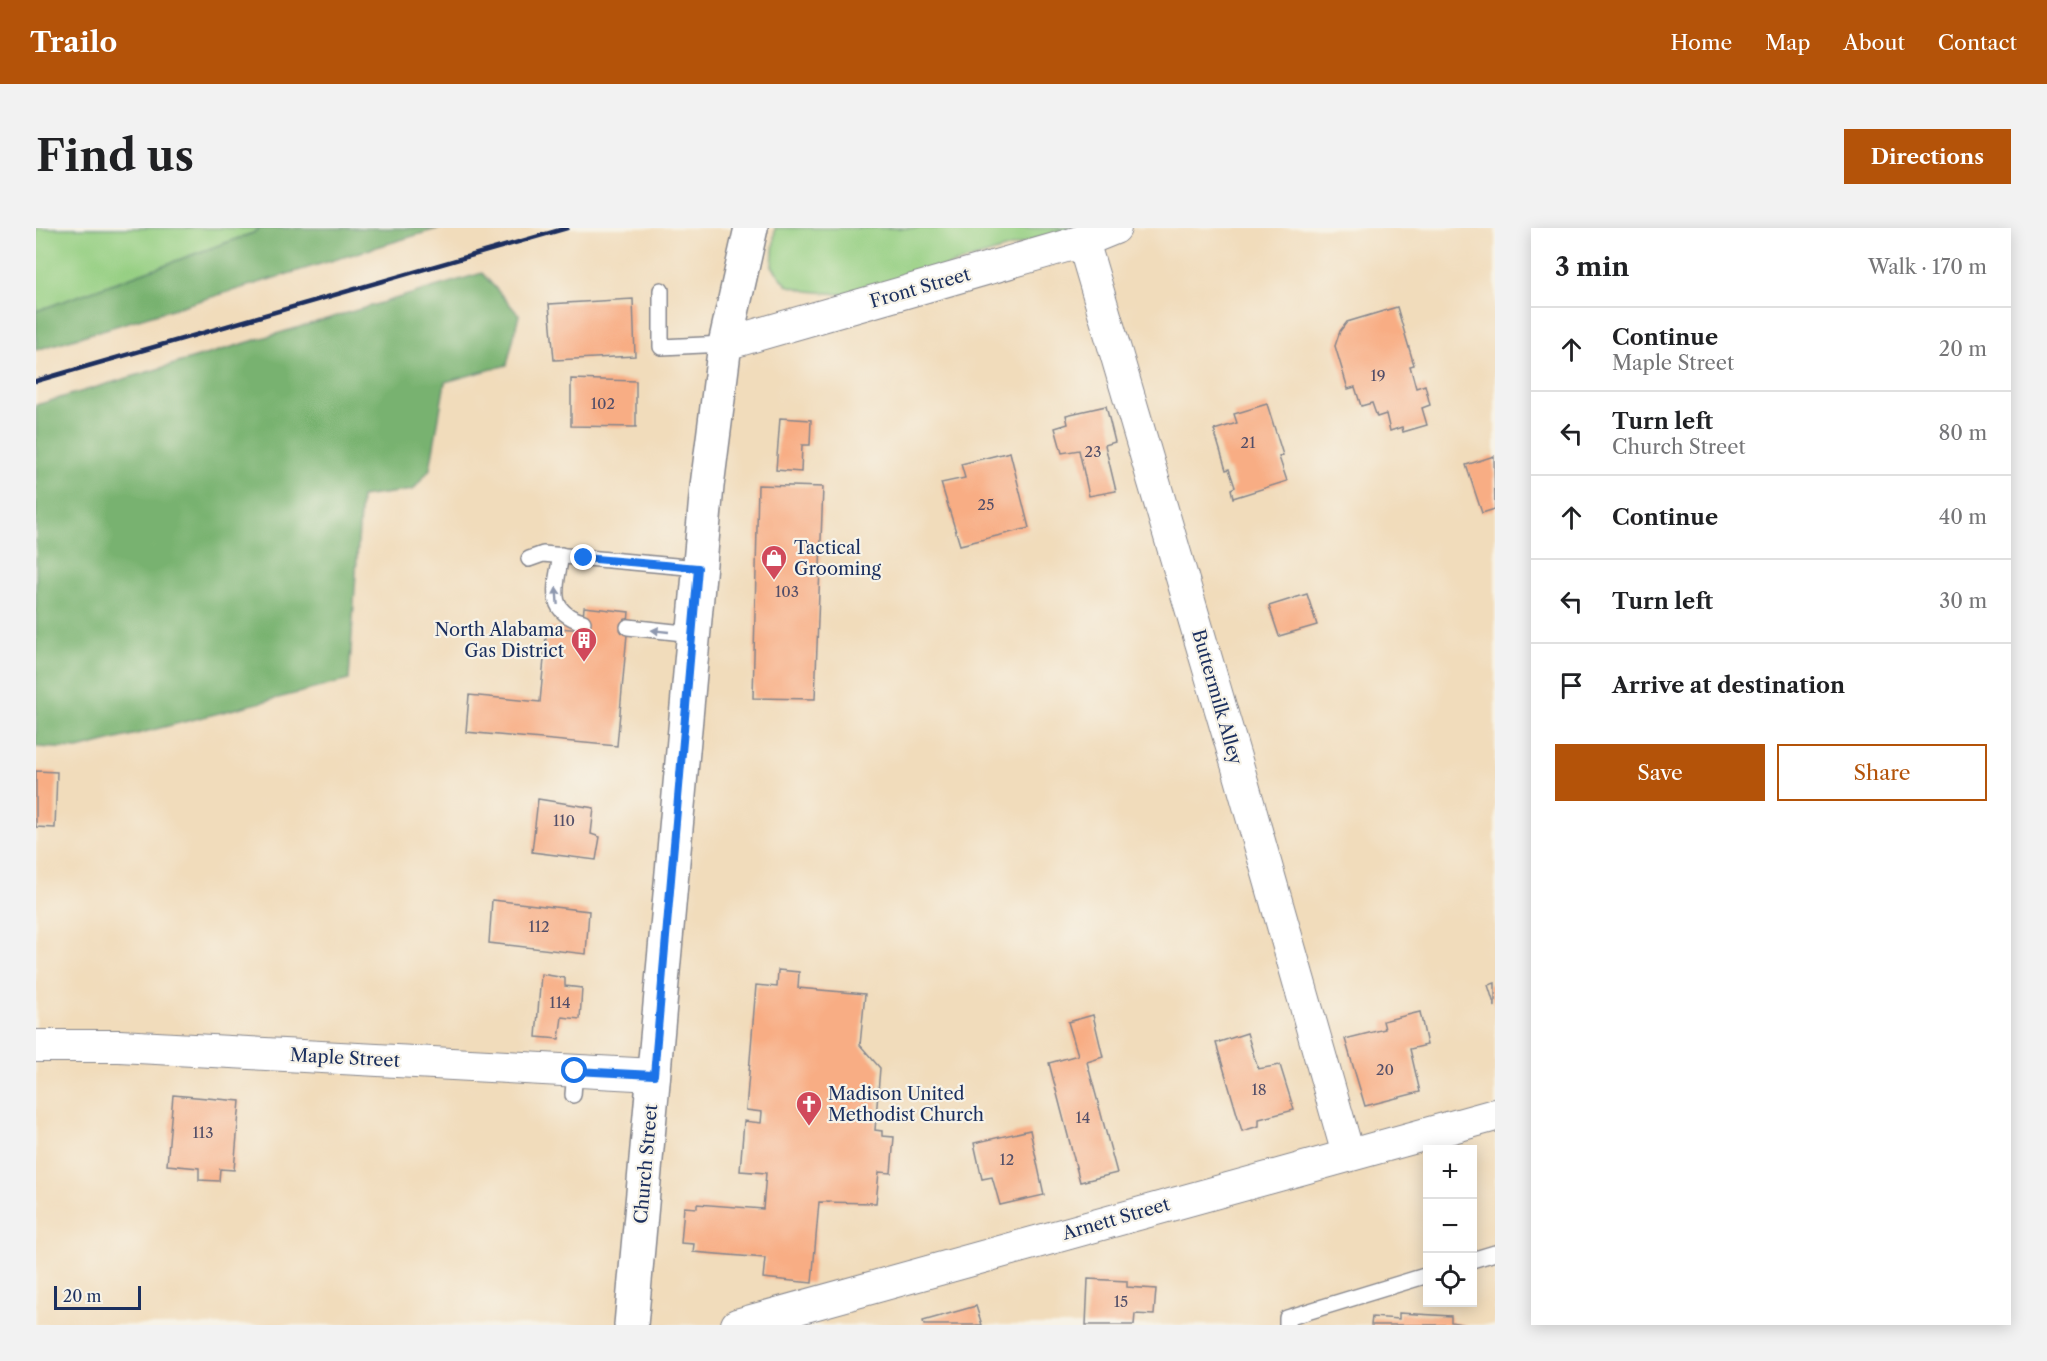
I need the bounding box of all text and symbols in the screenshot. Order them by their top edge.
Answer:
text: Trailo [30,25,117,59]
text: Home [1671,30,1732,55]
text: Map [1765,30,1810,55]
text: About [1843,30,1905,55]
text: Contact [1938,30,2017,55]
button: Directions [1844,129,2011,184]
text: Find us [36,130,194,182]
text: 3 min [1555,251,1629,283]
text: Walk · 170 m [1868,255,1987,279]
street label: Front Street [867,263,973,313]
text: Continue [1612,324,1718,351]
icon: ahead [1555,333,1588,366]
text: 20 m [1939,337,1987,361]
text: Maple Street [1612,351,1734,375]
house number: 19 [1370,366,1386,385]
house number: 102 [591,394,615,413]
text: Turn left [1612,408,1713,435]
icon: left [1555,417,1588,450]
text: 80 m [1939,421,1987,445]
house number: 21 [1241,433,1256,452]
text: Church Street [1612,435,1745,459]
house number: 23 [1085,442,1101,461]
house number: 25 [978,495,994,514]
icon: ahead [1555,501,1588,534]
text: Continue [1612,504,1718,531]
text: 40 m [1939,505,1987,529]
place label: Tactical Grooming [794,537,881,580]
shop icon: Tactical Grooming [759,543,789,581]
route end [570,544,596,570]
house number: 103 [775,582,799,601]
icon: left [1555,585,1588,618]
one-way arrow [553,586,562,605]
text: Turn left [1612,588,1713,615]
text: 30 m [1939,589,1987,613]
place label: North Alabama Gas District [434,619,565,662]
building icon: North Alabama Gas District [569,625,599,663]
one-way arrow [651,626,670,636]
street label: Buttermilk Alley [1187,627,1247,768]
icon: arrive [1555,669,1588,702]
text: Arrive at destination [1612,672,1845,699]
button: Save [1555,744,1765,801]
button: Share [1777,744,1987,801]
house number: 110 [553,811,575,830]
house number: 112 [528,917,550,936]
house number: 114 [549,993,571,1012]
street label: Maple Street [290,1044,401,1072]
route start [561,1057,587,1083]
house number: 20 [1376,1060,1394,1079]
house number: 18 [1251,1080,1267,1099]
place label: Madison United Methodist Church [828,1083,984,1126]
church icon: Madison United Methodist Church [794,1089,824,1127]
street label: Church Street [630,1103,662,1225]
house number: 14 [1076,1108,1090,1127]
house number: 113 [193,1123,213,1142]
map controls [1423,1145,1477,1307]
button: + [1423,1145,1477,1199]
house number: 12 [1000,1150,1014,1169]
street label: Arnett Street [1059,1193,1173,1245]
button: − [1423,1199,1477,1253]
button: locate [1423,1253,1477,1307]
scale bar [54,1283,141,1310]
text: 20 m [63,1286,102,1306]
house number: 15 [1114,1292,1128,1311]

